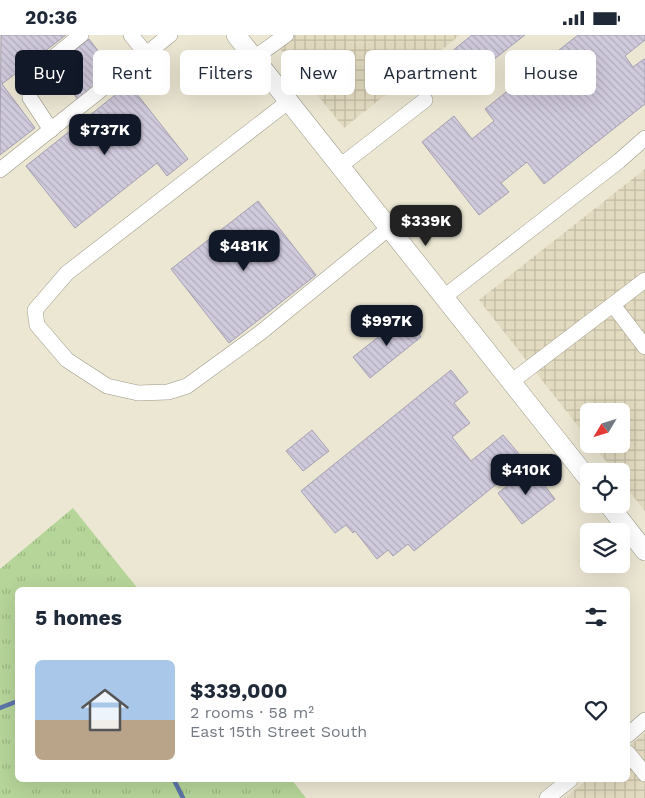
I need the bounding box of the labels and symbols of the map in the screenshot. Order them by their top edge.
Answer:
pin: $737K [70,113,140,156]
pin: $339K [391,205,461,247]
pin: $481K [209,229,279,272]
pin: $997K [352,305,422,347]
north arrow [580,403,630,453]
pin: $410K [491,453,561,496]

